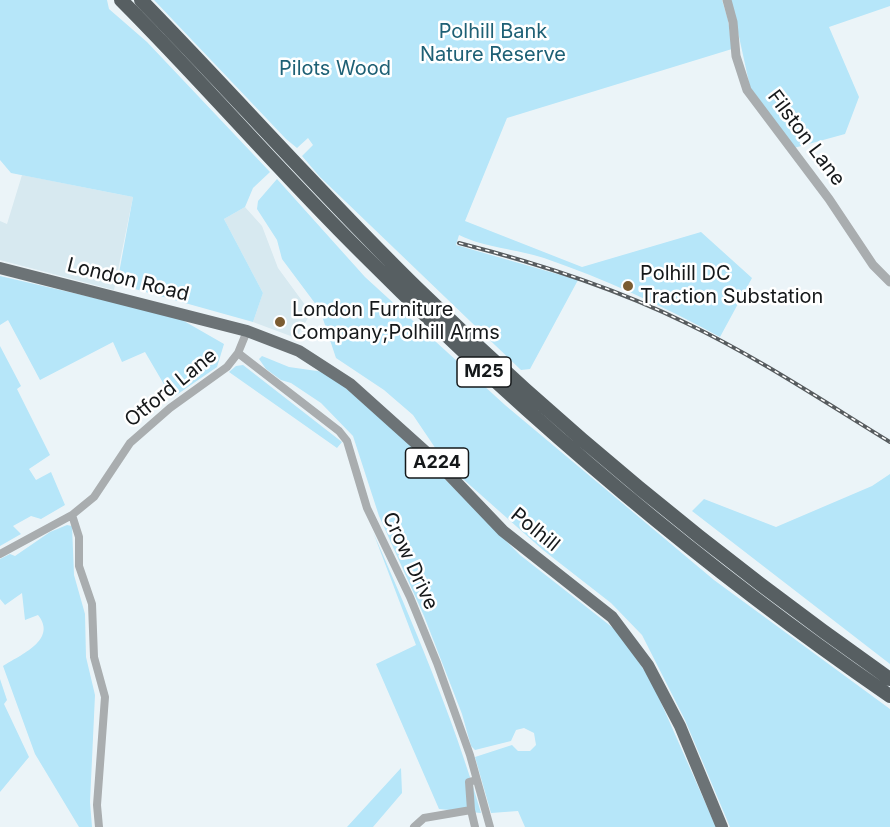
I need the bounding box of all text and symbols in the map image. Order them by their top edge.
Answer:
park label: Polhill Bank Nature Reserve [420,20,566,67]
park label: Pilots Wood [279,57,391,81]
street label: Filston Lane [762,85,850,191]
street label: London Road [64,253,192,307]
place label: Polhill DC Traction Substation [640,262,823,309]
marker: Polhill DC Traction Substation [621,279,635,293]
place label: London Furniture Company;Polhill Arms [292,298,500,345]
marker: London Furniture Company;Polhill Arms [273,315,287,329]
street label: Otford Lane [120,344,222,432]
road number: M25 [457,357,511,387]
road number: A224 [406,448,468,478]
street label: Polhill [506,503,564,557]
street label: Crow Drive [377,508,443,614]

